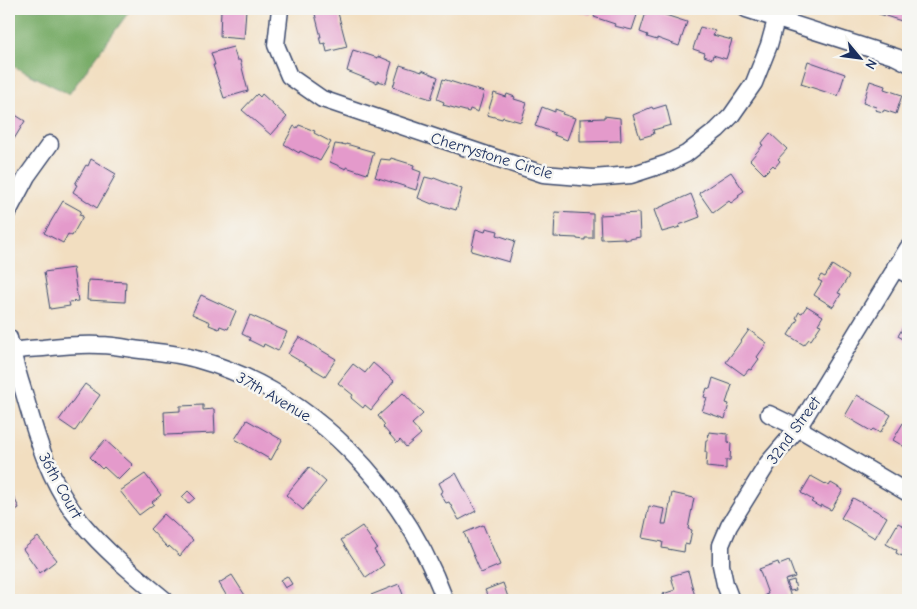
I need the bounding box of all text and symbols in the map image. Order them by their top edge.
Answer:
north arrow [834,32,884,82]
text: N [861,56,881,72]
street label: Cherrystone Circle [429,129,555,183]
street label: 37th Avenue [233,368,314,425]
street label: 32nd Street [763,393,825,468]
street label: 36th Court [35,449,86,522]

